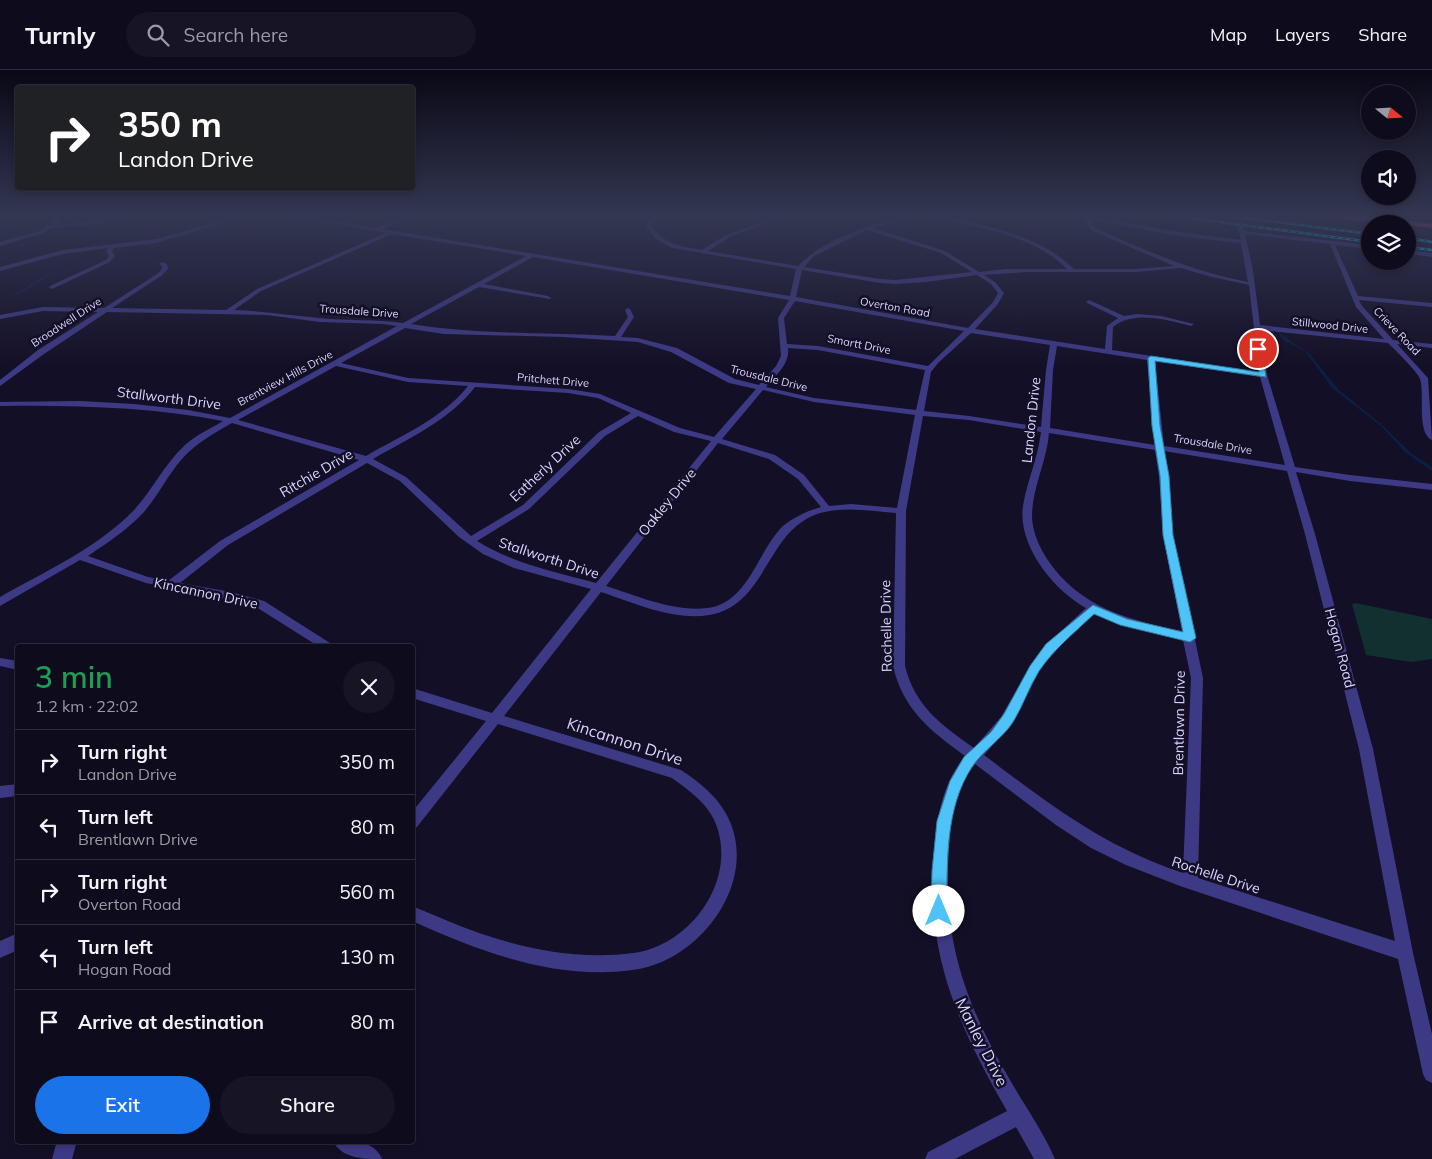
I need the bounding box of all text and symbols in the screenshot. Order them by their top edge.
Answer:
search box [126,12,476,57]
text: Turnly [25,20,96,50]
icon: search [144,21,172,49]
text: Search here [184,23,288,47]
text: Map [1210,23,1247,46]
text: Layers [1275,23,1330,46]
text: Share [1358,23,1407,46]
north arrow [1361,85,1416,140]
map controls [1361,85,1416,270]
text: 350 m [118,102,222,146]
icon: right [35,105,100,170]
text: Landon Drive [118,145,254,173]
button: sound [1361,150,1416,205]
button: layers [1361,215,1416,270]
street label: Broadwell Drive [28,294,104,350]
street label: Overton Road [859,294,931,320]
street label: Trousdale Drive [319,301,399,321]
street label: Crieve Road [1371,304,1423,358]
street label: Stillwood Drive [1291,314,1369,336]
pin [1237,328,1279,370]
street label: Smartt Drive [826,331,892,357]
icon: arrive [1244,335,1272,363]
street label: Brentview Hills Drive [235,347,335,409]
street label: Trousdale Drive [729,362,809,394]
street label: Pritchett Drive [516,370,590,390]
street label: Landon Drive [1018,376,1044,464]
street label: Stallworth Drive [116,383,222,413]
street label: Eatherly Drive [506,431,584,505]
street label: Trousdale Drive [1173,431,1253,457]
street label: Ritchie Drive [276,445,356,501]
street label: Oakley Drive [634,464,700,540]
street label: Stallworth Drive [496,533,602,583]
street label: Kincannon Drive [152,573,260,613]
street label: Rochelle Drive [876,580,896,672]
street label: Hogan Road [1321,606,1359,690]
text: 3 min [35,658,113,696]
button: close [343,661,395,713]
street label: Brentlawn Drive [1169,670,1189,776]
text: 1.2 km · 22:02 [35,696,138,716]
street label: Kincannon Drive [564,713,686,769]
text: Turn right [78,740,167,764]
icon: right [35,748,63,776]
text: 350 m [339,750,395,774]
text: Landon Drive [78,764,177,784]
text: Turn left [78,805,153,829]
icon: left [35,813,63,841]
text: 80 m [351,815,395,839]
text: Brentlawn Drive [78,829,198,849]
street label: Rochelle Drive [1169,852,1263,898]
text: Turn right [78,870,167,894]
icon: right [35,878,63,906]
text: 560 m [339,880,395,904]
position arrow [912,884,964,936]
text: Overton Road [78,894,181,914]
text: Turn left [78,935,153,959]
icon: left [35,943,63,971]
text: 130 m [339,945,395,969]
text: Hogan Road [78,959,171,979]
street label: Manley Drive [951,994,1013,1090]
icon: arrive [35,1008,63,1036]
text: Arrive at destination [78,1010,264,1034]
text: 80 m [351,1010,395,1034]
button: Exit [35,1076,210,1134]
button: Share [220,1076,395,1134]

